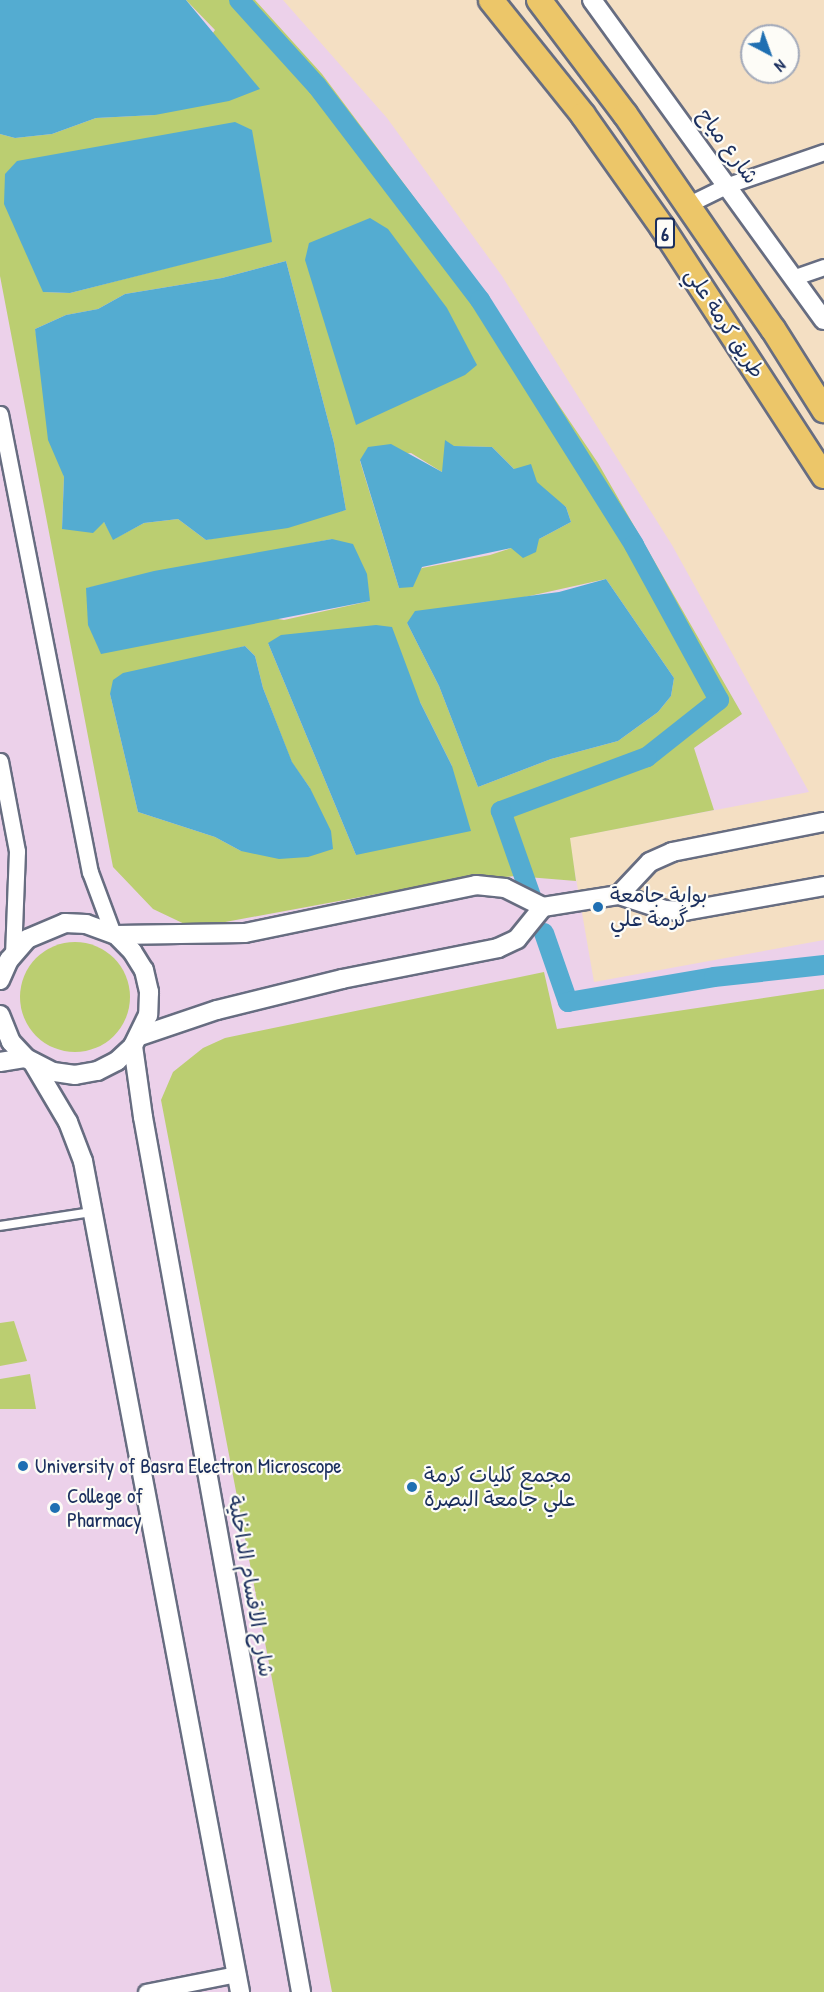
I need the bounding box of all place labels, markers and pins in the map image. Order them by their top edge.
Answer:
place label: بوابة جامعة گرمة علي [610,882,707,932]
marker: بوابة جامعة گرمة علي [591,900,605,914]
place label: University of Basra Electron Microscope [35,1453,342,1479]
marker: University of Basra Electron Microscope [16,1459,30,1473]
place label: مجمع كليات كرمة علي جامعة البصرة [424,1462,576,1512]
marker: مجمع كليات كرمة علي جامعة البصرة [405,1480,419,1494]
place label: College of Pharmacy [67,1483,143,1533]
marker: College of Pharmacy [48,1501,62,1515]

